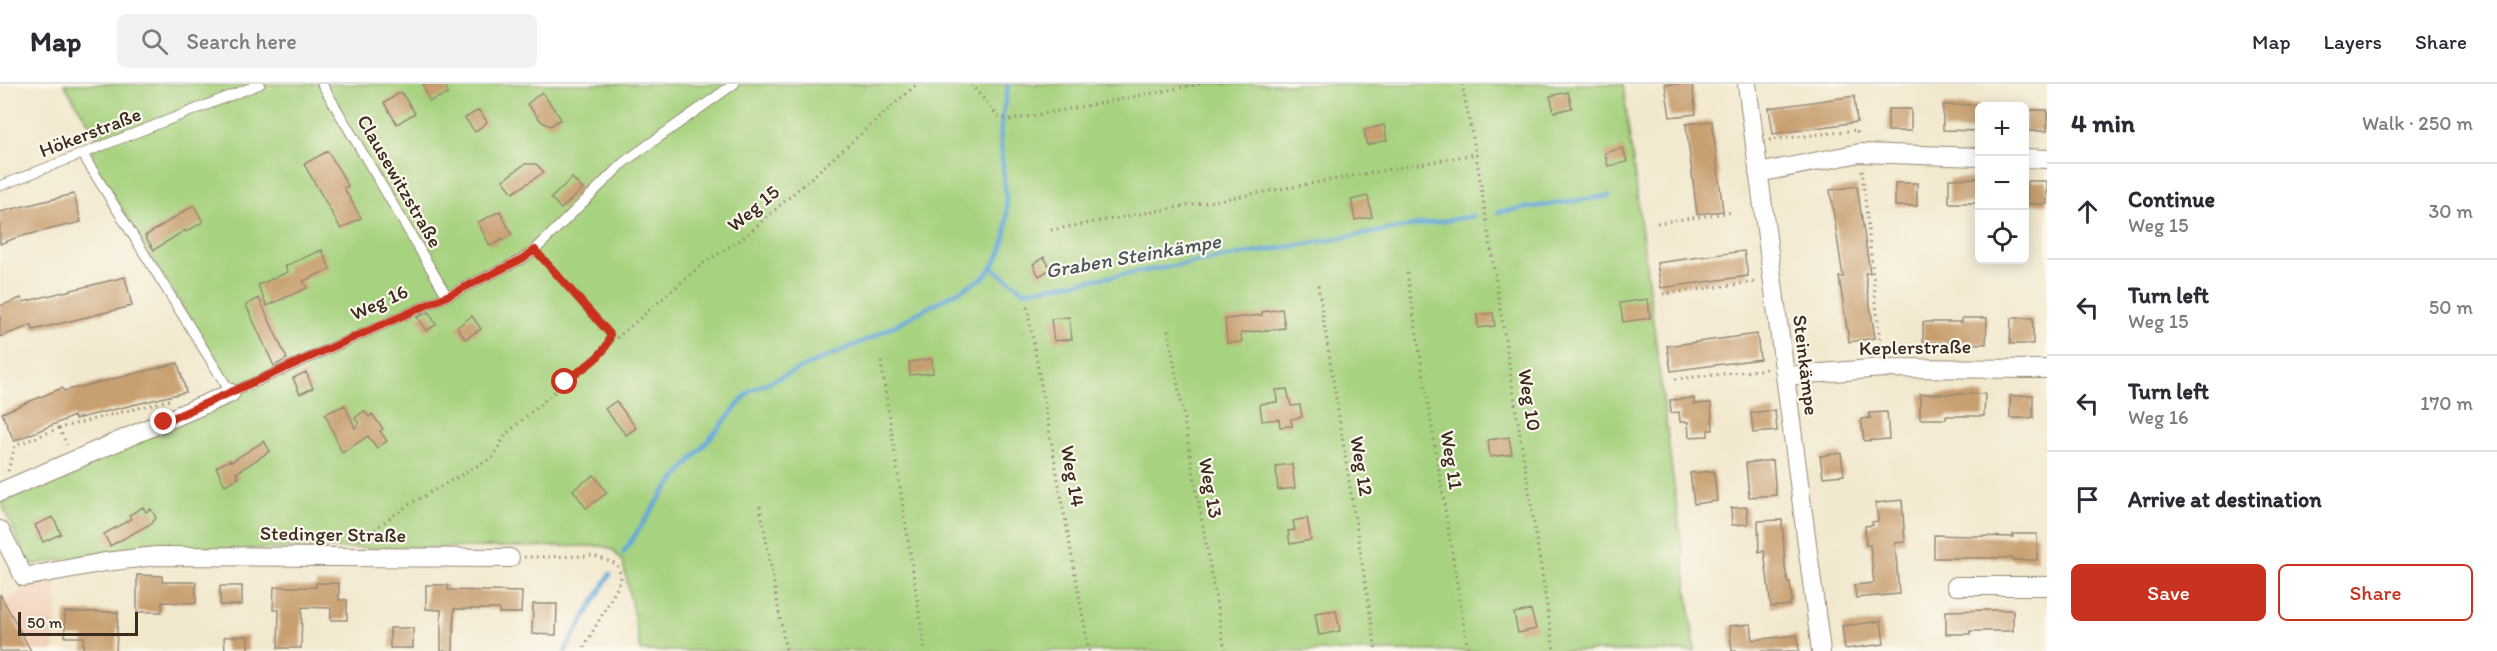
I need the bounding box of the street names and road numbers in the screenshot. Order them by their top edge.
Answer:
street label: Hökerstraße [36,102,144,162]
street label: Clausewitzstraße [352,110,448,252]
street label: Weg 15 [722,179,784,237]
street label: Weg 16 [346,279,412,325]
street label: Steinkämpe [1788,313,1824,417]
street label: Keplerstraße [1859,334,1971,360]
street label: Weg 10 [1513,367,1547,433]
street label: Weg 11 [1436,429,1468,491]
street label: Weg 12 [1345,434,1379,498]
street label: Weg 14 [1056,443,1090,509]
street label: Weg 13 [1194,456,1228,520]
street label: Stedinger Straße [260,521,406,547]

